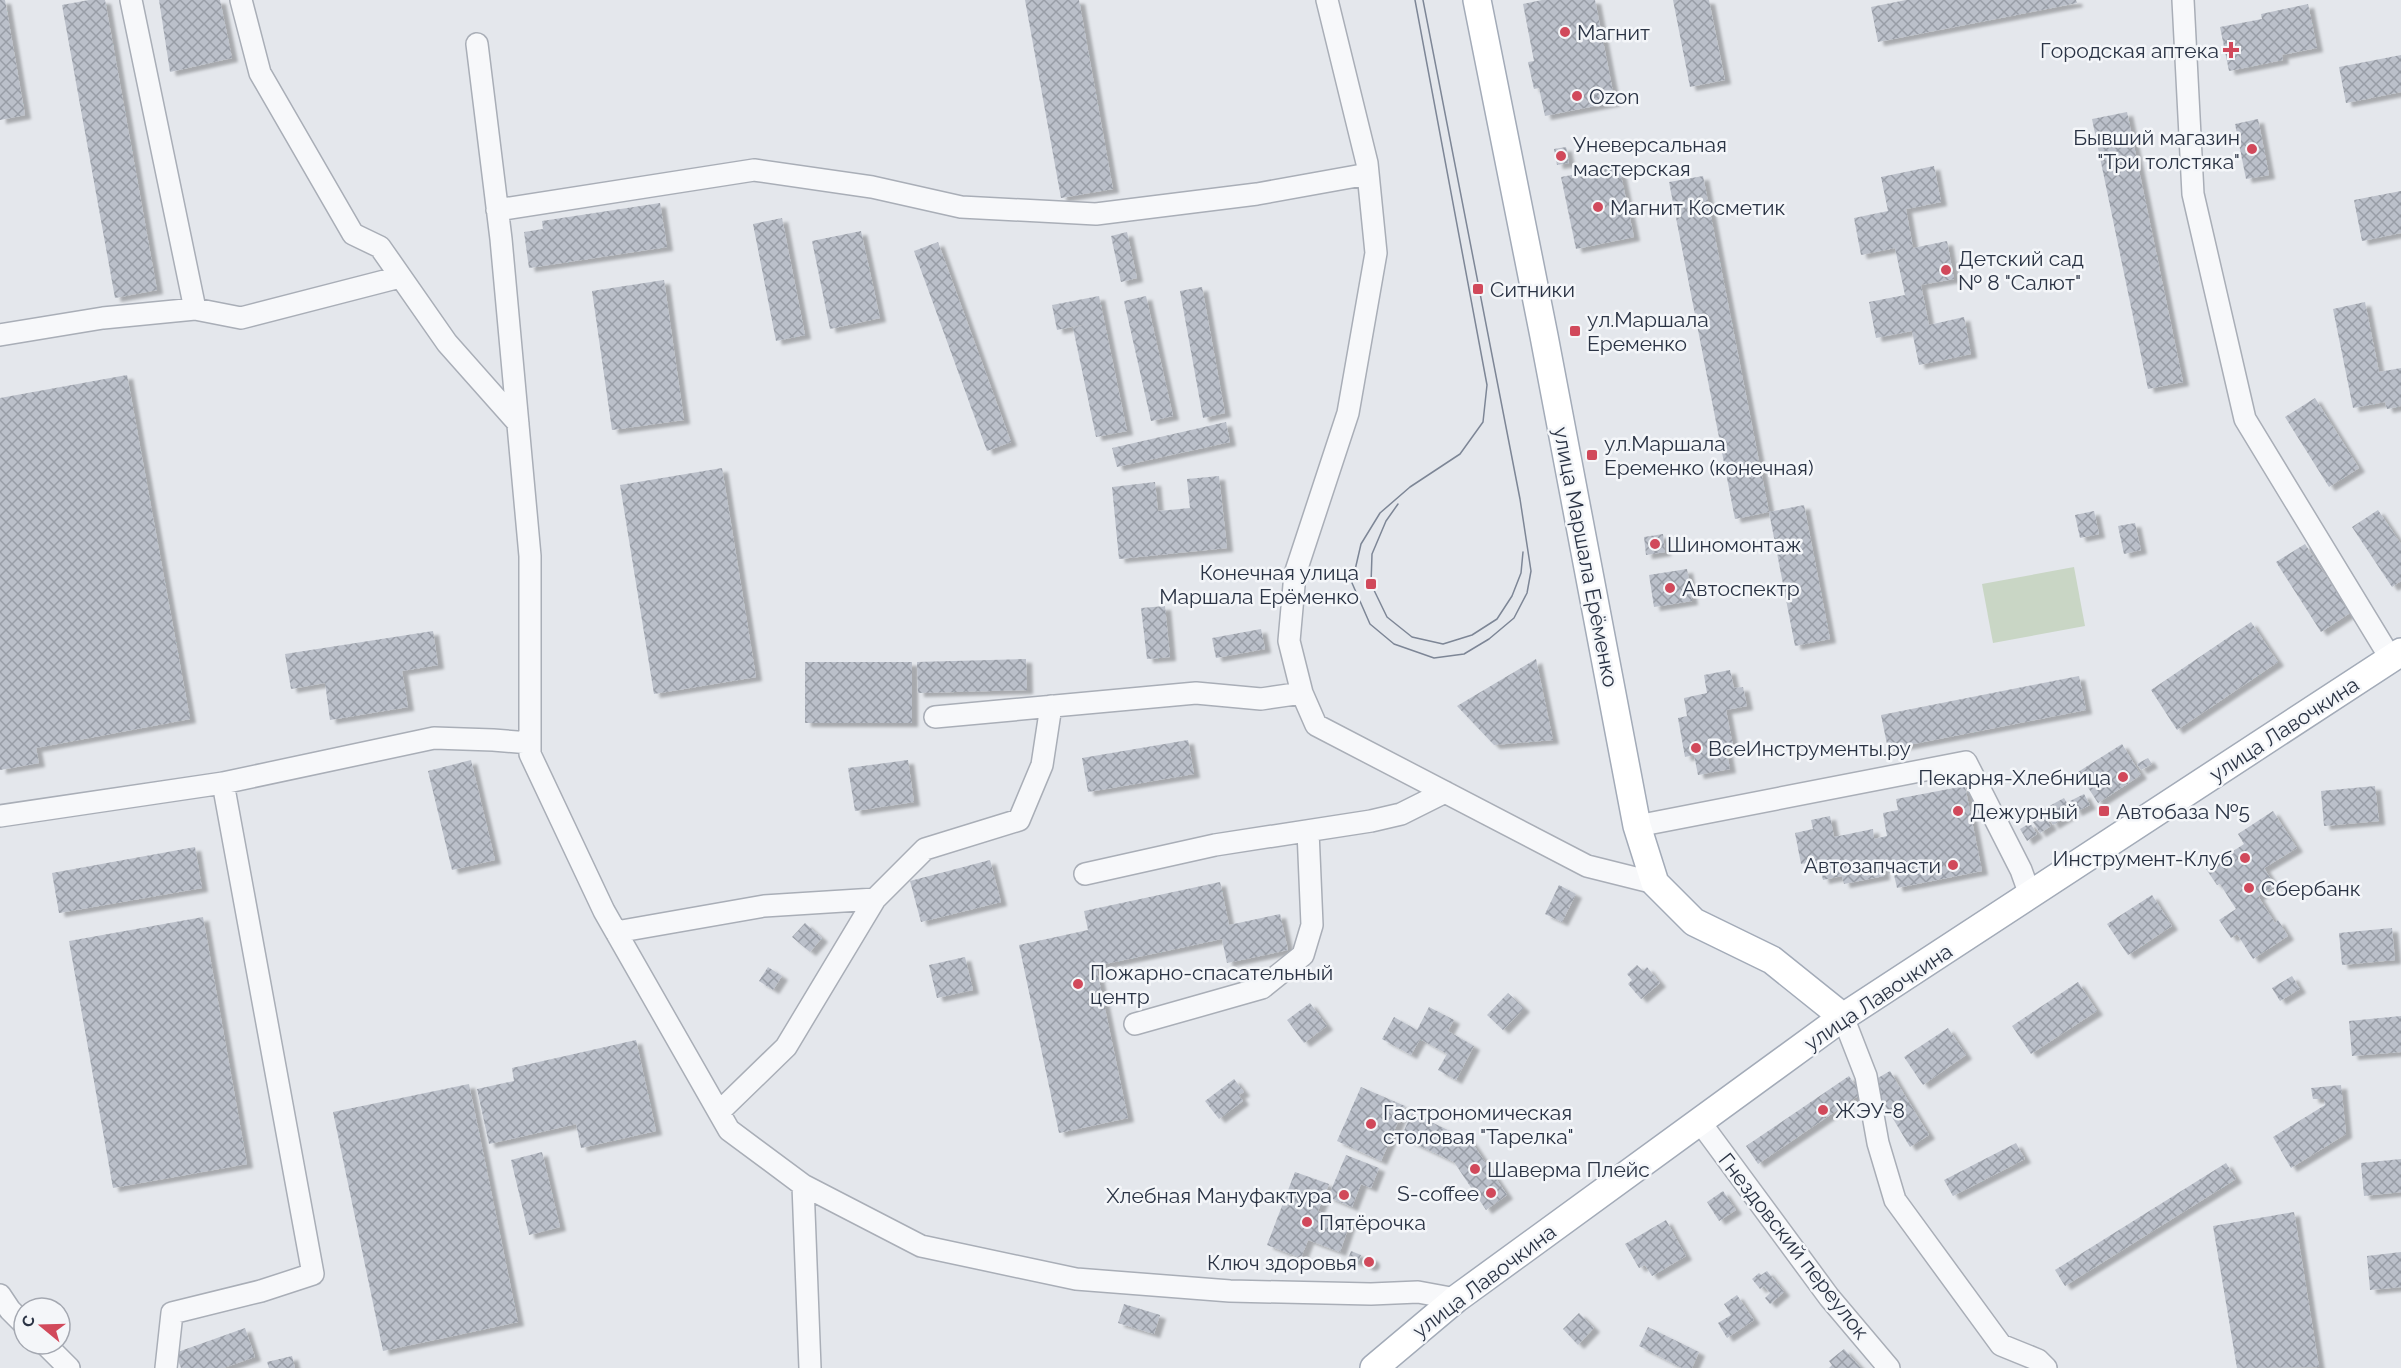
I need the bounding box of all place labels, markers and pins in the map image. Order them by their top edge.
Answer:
place label: Магнит [1577,20,1650,45]
marker: Магнит [1558,25,1572,39]
place label: Городская аптека [2040,38,2219,63]
marker: Городская аптека [2224,43,2238,57]
place label: Ozon [1589,84,1640,109]
marker: Ozon [1570,89,1584,103]
place label: Бывший магазин "Три толстяка" [2073,125,2240,174]
place label: Уневерсальная мастерская [1573,132,1727,181]
marker: Бывший магазин "Три толстяка" [2245,142,2259,156]
marker: Уневерсальная мастерская [1554,149,1568,163]
place label: Магнит Косметик [1610,195,1786,220]
marker: Магнит Косметик [1591,200,1605,214]
place label: Детский сад № 8 "Салют" [1958,246,2084,295]
marker: Детский сад № 8 "Салют" [1939,263,1953,277]
place label: Ситники [1490,277,1575,302]
marker: Ситники [1471,282,1485,296]
place label: ул.Маршала Еременко [1587,307,1709,356]
marker: ул.Маршала Еременко [1568,324,1582,338]
place label: ул.Маршала Еременко (конечная) [1604,431,1814,480]
marker: ул.Маршала Еременко (конечная) [1585,448,1599,462]
place label: Шиномонтаж [1667,532,1802,557]
marker: Шиномонтаж [1648,537,1662,551]
place label: Конечная улица Маршала Ерёменко [1159,560,1359,609]
place label: Автоспектр [1682,576,1800,601]
marker: Конечная улица Маршала Ерёменко [1364,577,1378,591]
marker: Автоспектр [1663,581,1677,595]
place label: ВсеИнструменты.ру [1708,736,1911,761]
marker: ВсеИнструменты.ру [1689,741,1703,755]
place label: Пекарня-Хлебница [1918,765,2111,790]
marker: Пекарня-Хлебница [2116,770,2130,784]
place label: Дежурный [1970,799,2078,824]
place label: Автобаза №5 [2116,799,2250,824]
marker: Дежурный [1951,804,1965,818]
marker: Автобаза №5 [2097,804,2111,818]
place label: Инструмент-Клуб [2053,846,2233,871]
marker: Инструмент-Клуб [2238,851,2252,865]
place label: Автозапчасти [1804,853,1941,878]
marker: Автозапчасти [1946,858,1960,872]
place label: Сбербанк [2261,876,2361,901]
marker: Сбербанк [2242,881,2256,895]
place label: Пожарно-спасательный центр [1090,960,1333,1009]
marker: Пожарно-спасательный центр [1071,977,1085,991]
place label: ЖЭУ-8 [1835,1098,1905,1123]
place label: Гастрономическая столовая "Тарелка" [1383,1100,1574,1149]
marker: ЖЭУ-8 [1816,1103,1830,1117]
marker: Гастрономическая столовая "Тарелка" [1364,1117,1378,1131]
place label: Шаверма Плейс [1487,1157,1650,1182]
marker: Шаверма Плейс [1468,1162,1482,1176]
place label: S-coffee [1397,1181,1479,1206]
place label: Хлебная Мануфактура [1106,1183,1332,1208]
marker: S-coffee [1484,1186,1498,1200]
marker: Хлебная Мануфактура [1337,1188,1351,1202]
place label: Пятёрочка [1319,1210,1426,1235]
marker: Пятёрочка [1300,1215,1314,1229]
place label: Ключ здоровья [1207,1250,1357,1275]
marker: Ключ здоровья [1362,1255,1376,1269]

